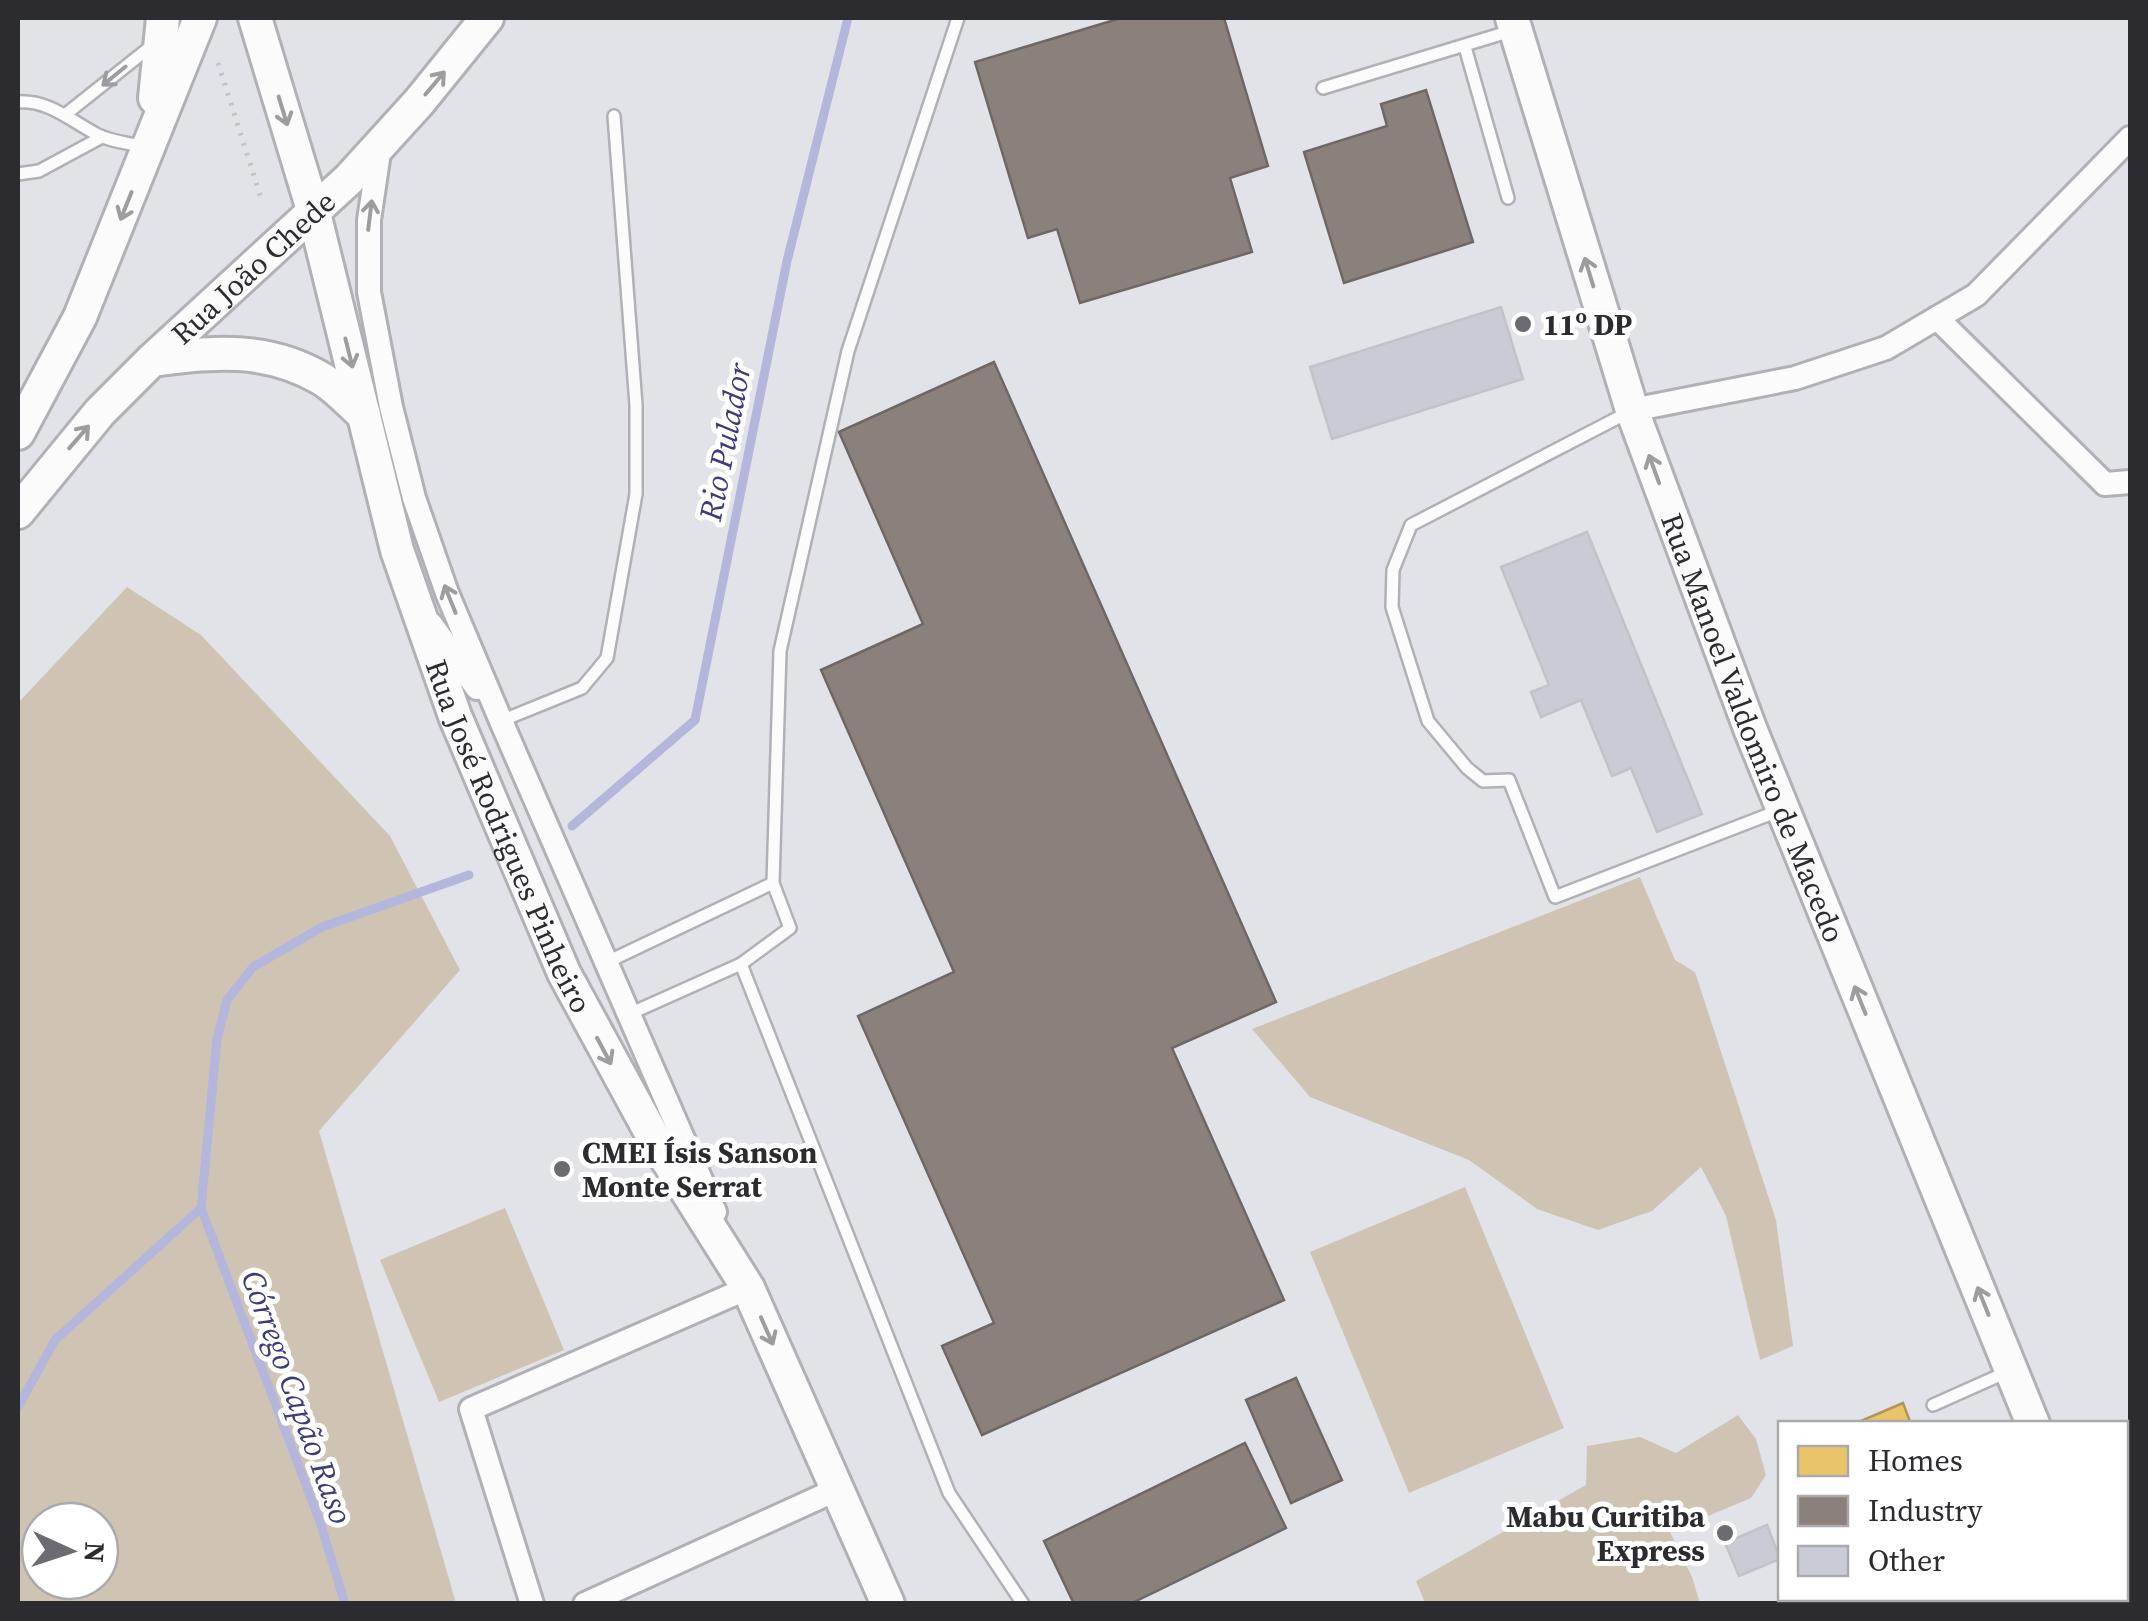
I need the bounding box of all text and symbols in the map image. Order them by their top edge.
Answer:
one-way arrow [101,65,127,87]
one-way arrow [424,71,446,97]
one-way arrow [275,95,293,126]
street label: Rua João Chede [162,181,344,353]
one-way arrow [116,190,134,221]
one-way arrow [361,200,380,232]
one-way arrow [1579,256,1597,288]
place label: 11º DP [1543,304,1632,345]
marker: 11º DP [1512,313,1534,335]
one-way arrow [340,337,359,368]
water label: Rio Pulador [688,358,762,526]
one-way arrow [68,425,91,450]
one-way arrow [1644,454,1662,485]
street label: Rua Manoel Valdomiro de Macedo [1652,507,1855,948]
one-way arrow [440,584,458,614]
street label: Rua José Rodrigues Pinheiro [416,654,602,1020]
one-way arrow [1849,985,1867,1016]
one-way arrow [595,1036,614,1065]
place label: CMEI Ísis Sanson Monte Serrat [582,1132,817,1207]
marker: CMEI Ísis Sanson Monte Serrat [551,1158,573,1180]
water label: Córrego Capão Raso [231,1264,363,1530]
one-way arrow [1972,1286,1990,1317]
one-way arrow [759,1315,777,1346]
legend [1778,1421,2128,1601]
text: Homes [1868,1440,1963,1481]
text: Industry [1868,1490,1983,1531]
place label: Mabu Curitiba Express [1506,1496,1706,1571]
north arrow [20,1501,120,1601]
marker: Mabu Curitiba Express [1714,1522,1736,1544]
text: Other [1868,1540,1945,1581]
text: N [75,1541,114,1563]

